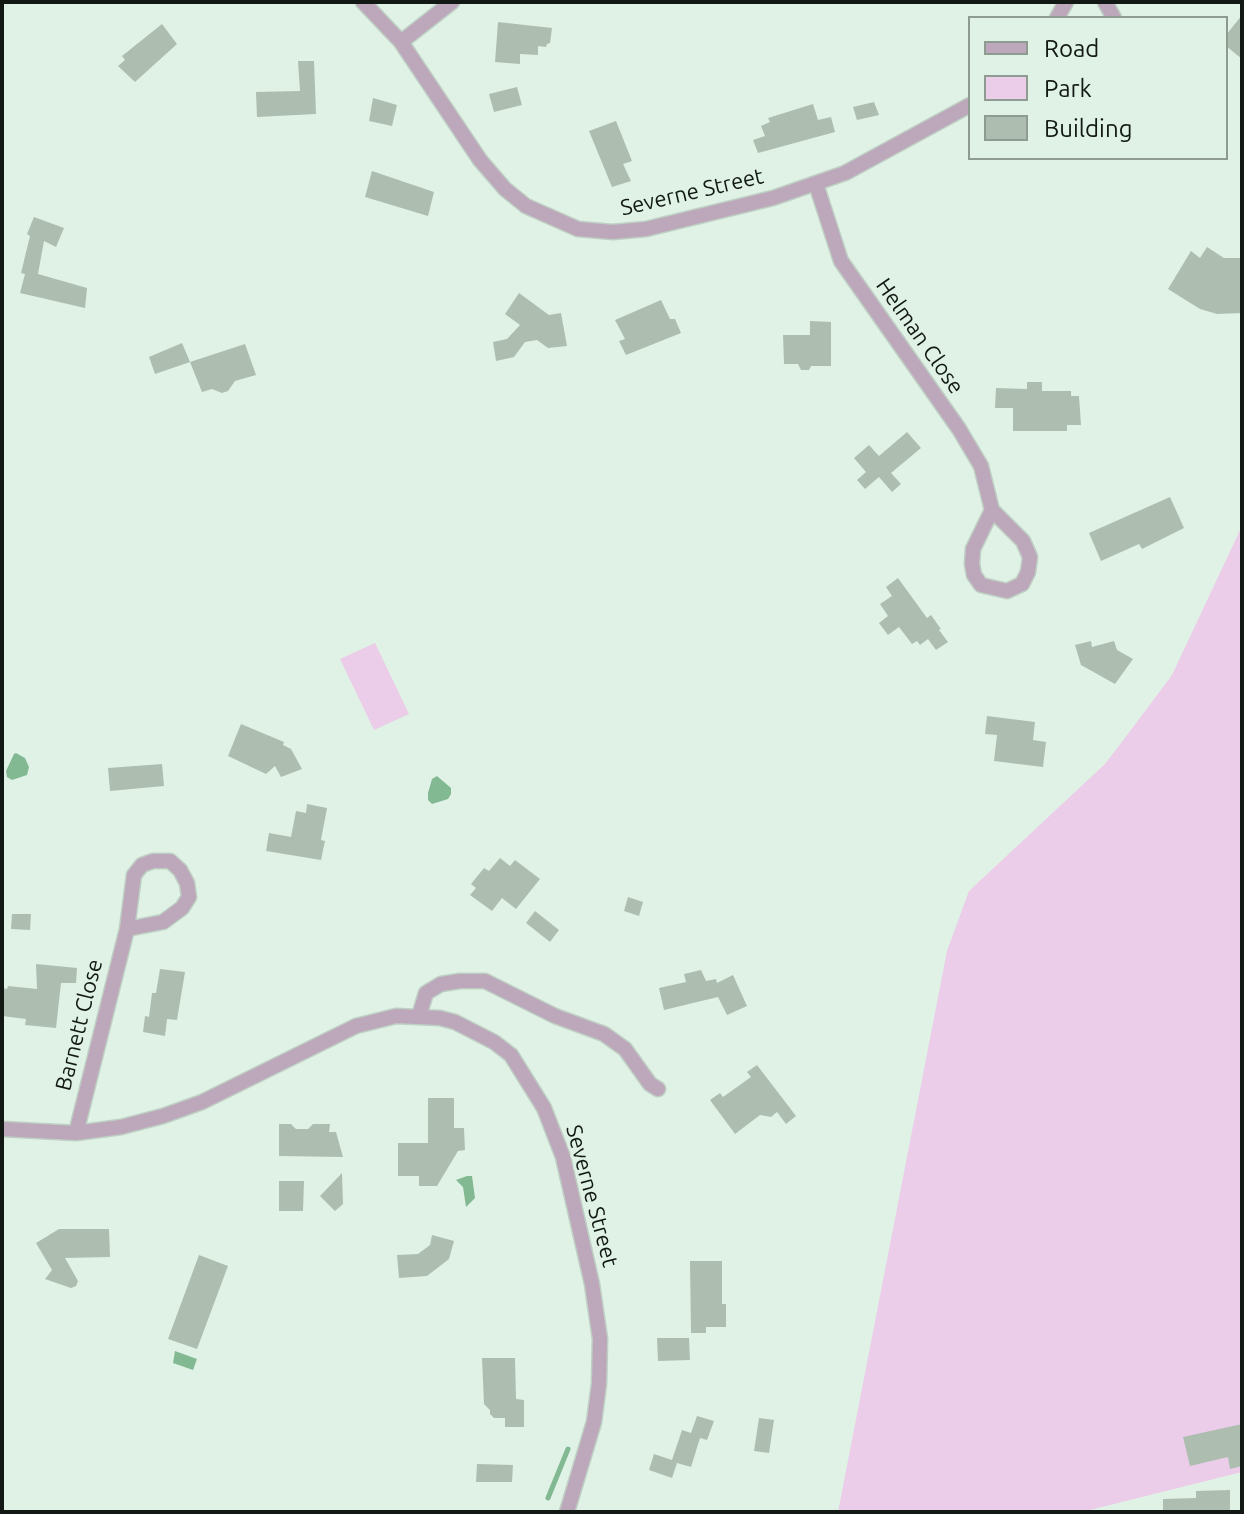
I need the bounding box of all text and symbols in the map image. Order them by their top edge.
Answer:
legend [968,16,1228,160]
text: Road [1044,35,1099,62]
text: Park [1044,75,1092,102]
text: Building [1044,115,1132,142]
street label: Severne Street [618,163,766,221]
street label: Helman Close [870,273,970,399]
street label: Barnett Close [50,957,108,1093]
street label: Severne Street [560,1122,624,1270]

